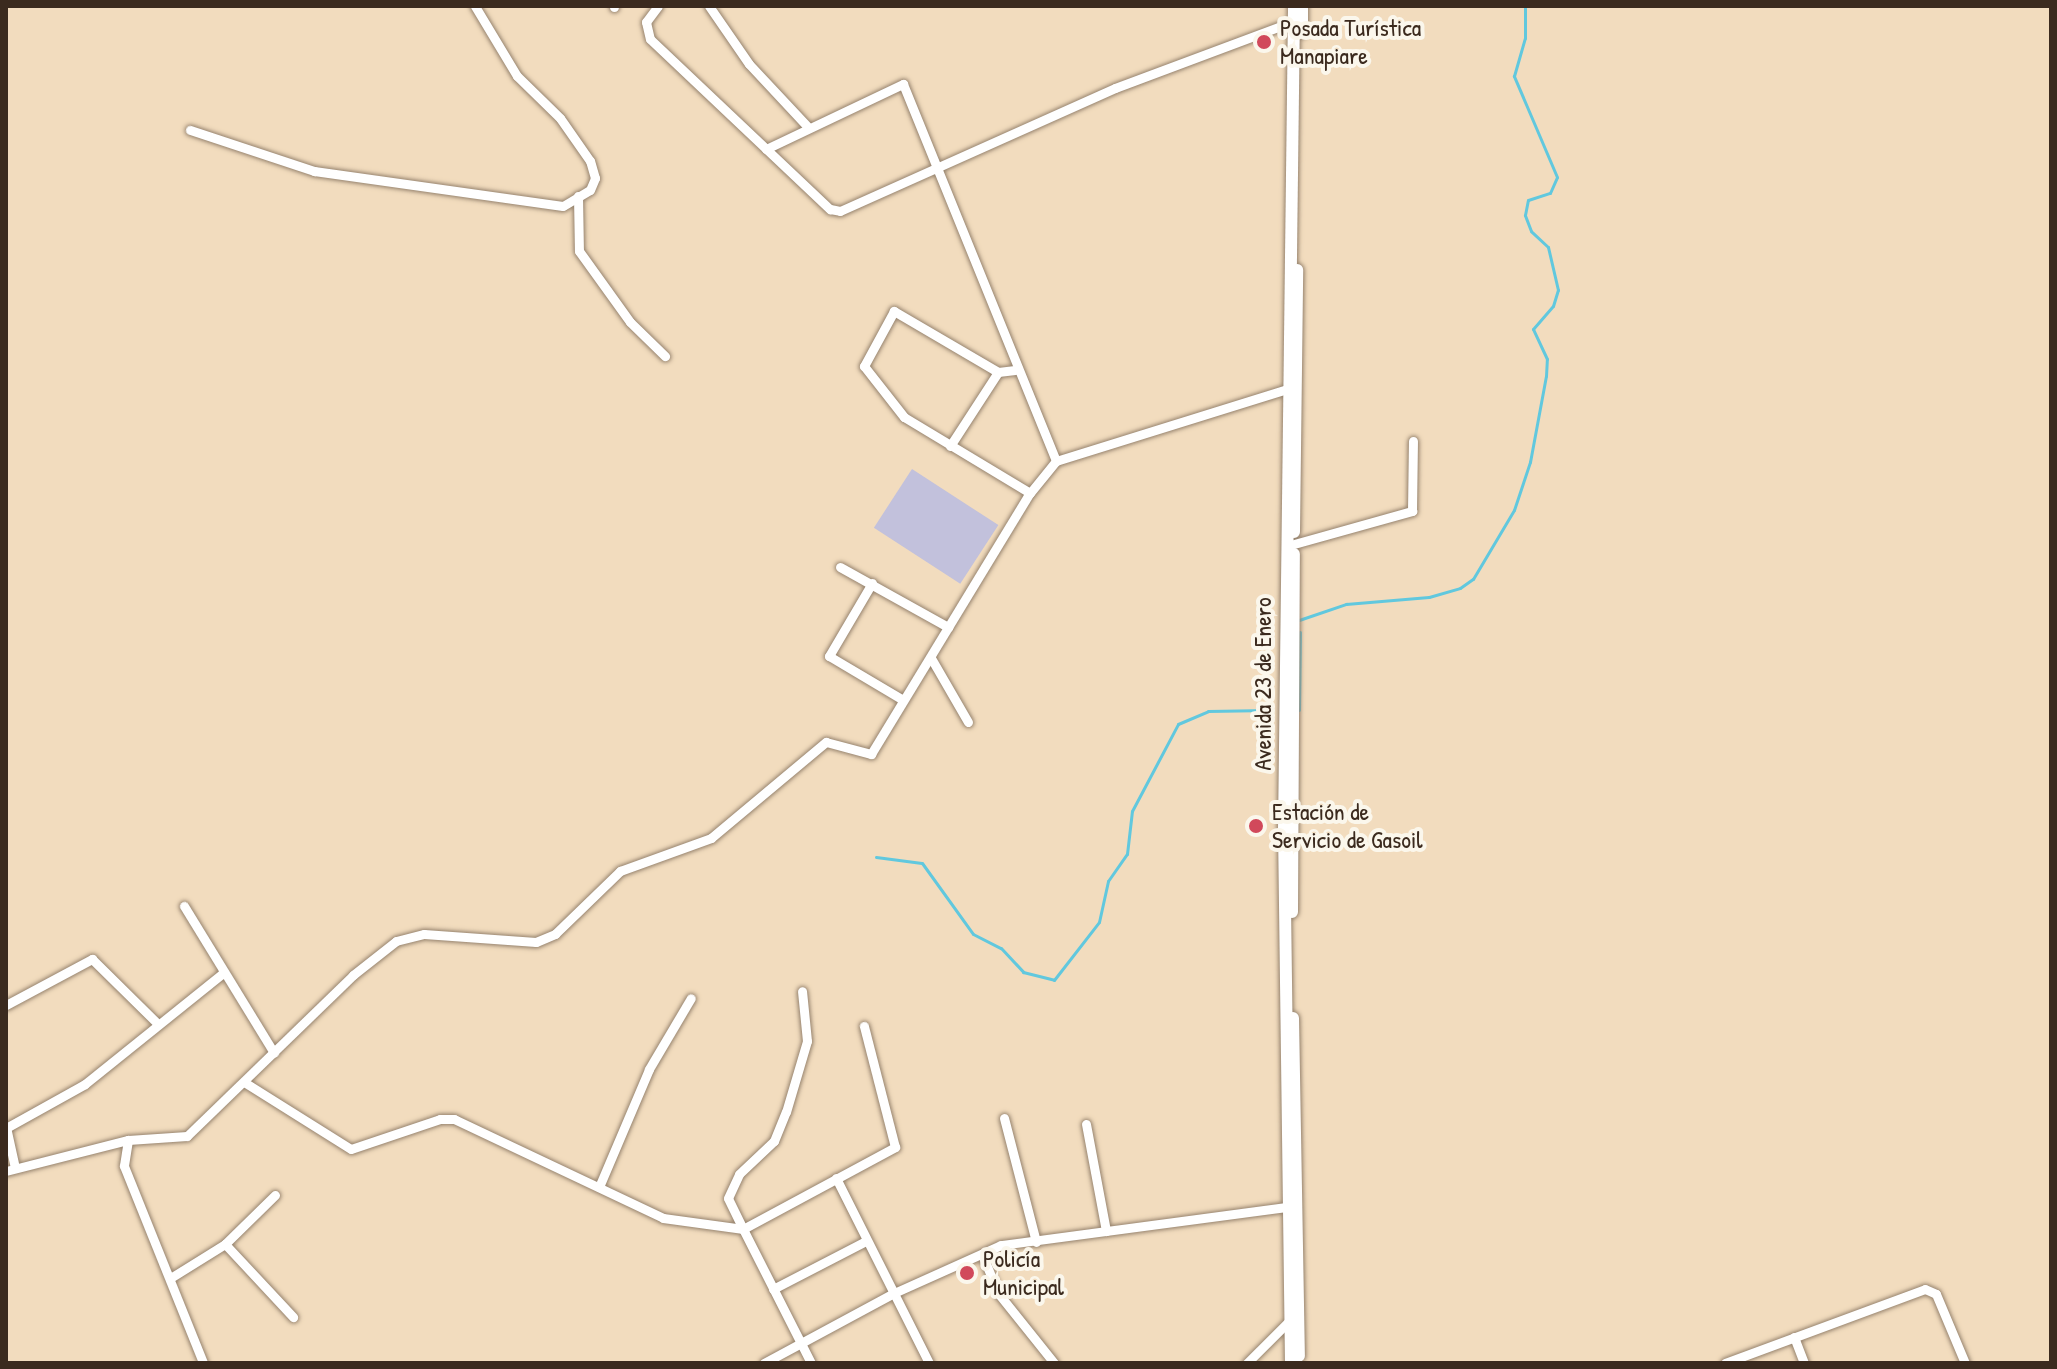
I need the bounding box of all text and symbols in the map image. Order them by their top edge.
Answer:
place label: Posada Turística Manapiare [1280,14,1421,70]
marker: Posada Turística Manapiare [1255,33,1273,51]
street label: Avenida 23 de Enero [1249,597,1277,771]
place label: Estación de Servicio de Gasoil [1272,798,1423,854]
marker: Estación de Servicio de Gasoil [1247,817,1265,835]
place label: Policía Municipal [983,1245,1064,1301]
marker: Policía Municipal [958,1264,976,1282]

